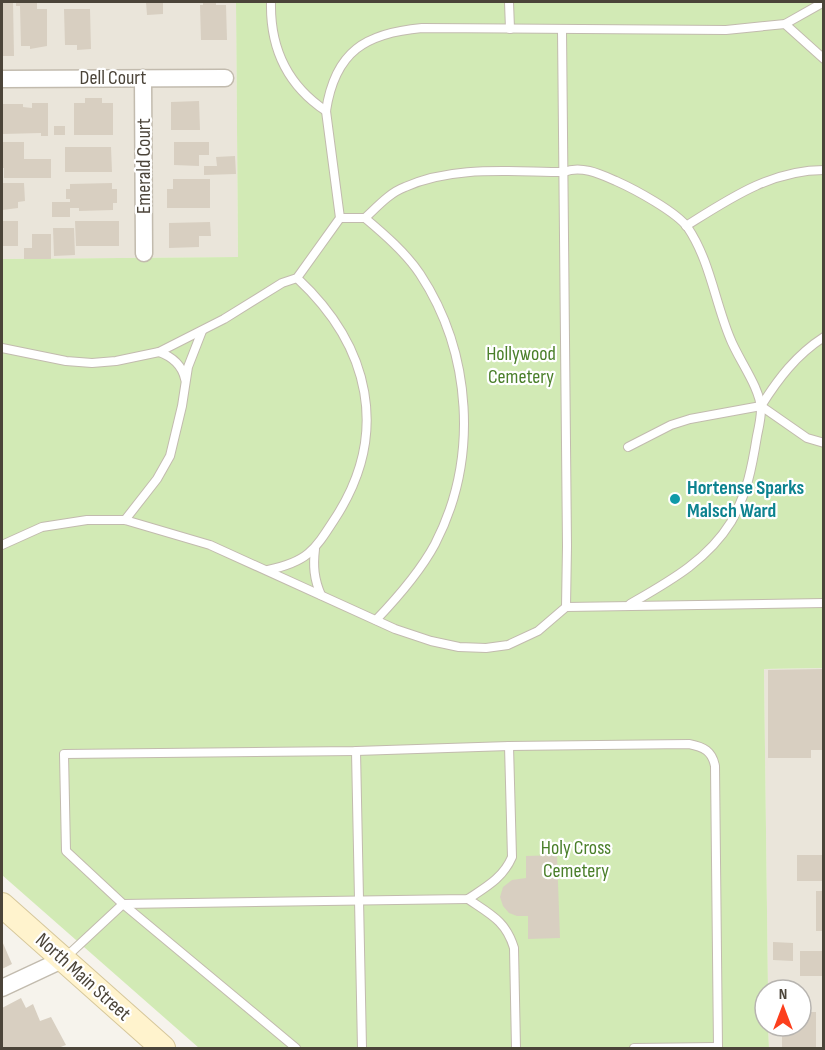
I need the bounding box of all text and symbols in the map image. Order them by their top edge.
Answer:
street label: Dell Court [80,66,146,90]
street label: Emerald Court [132,118,156,214]
park label: Hollywood Cemetery [486,342,556,389]
place label: Hortense Sparks Malsch Ward [687,476,804,523]
marker: Hortense Sparks Malsch Ward [668,492,682,506]
park label: Holy Cross Cemetery [541,836,611,883]
street label: North Main Street [31,928,135,1026]
north arrow [753,978,813,1038]
text: N [779,985,787,1004]

